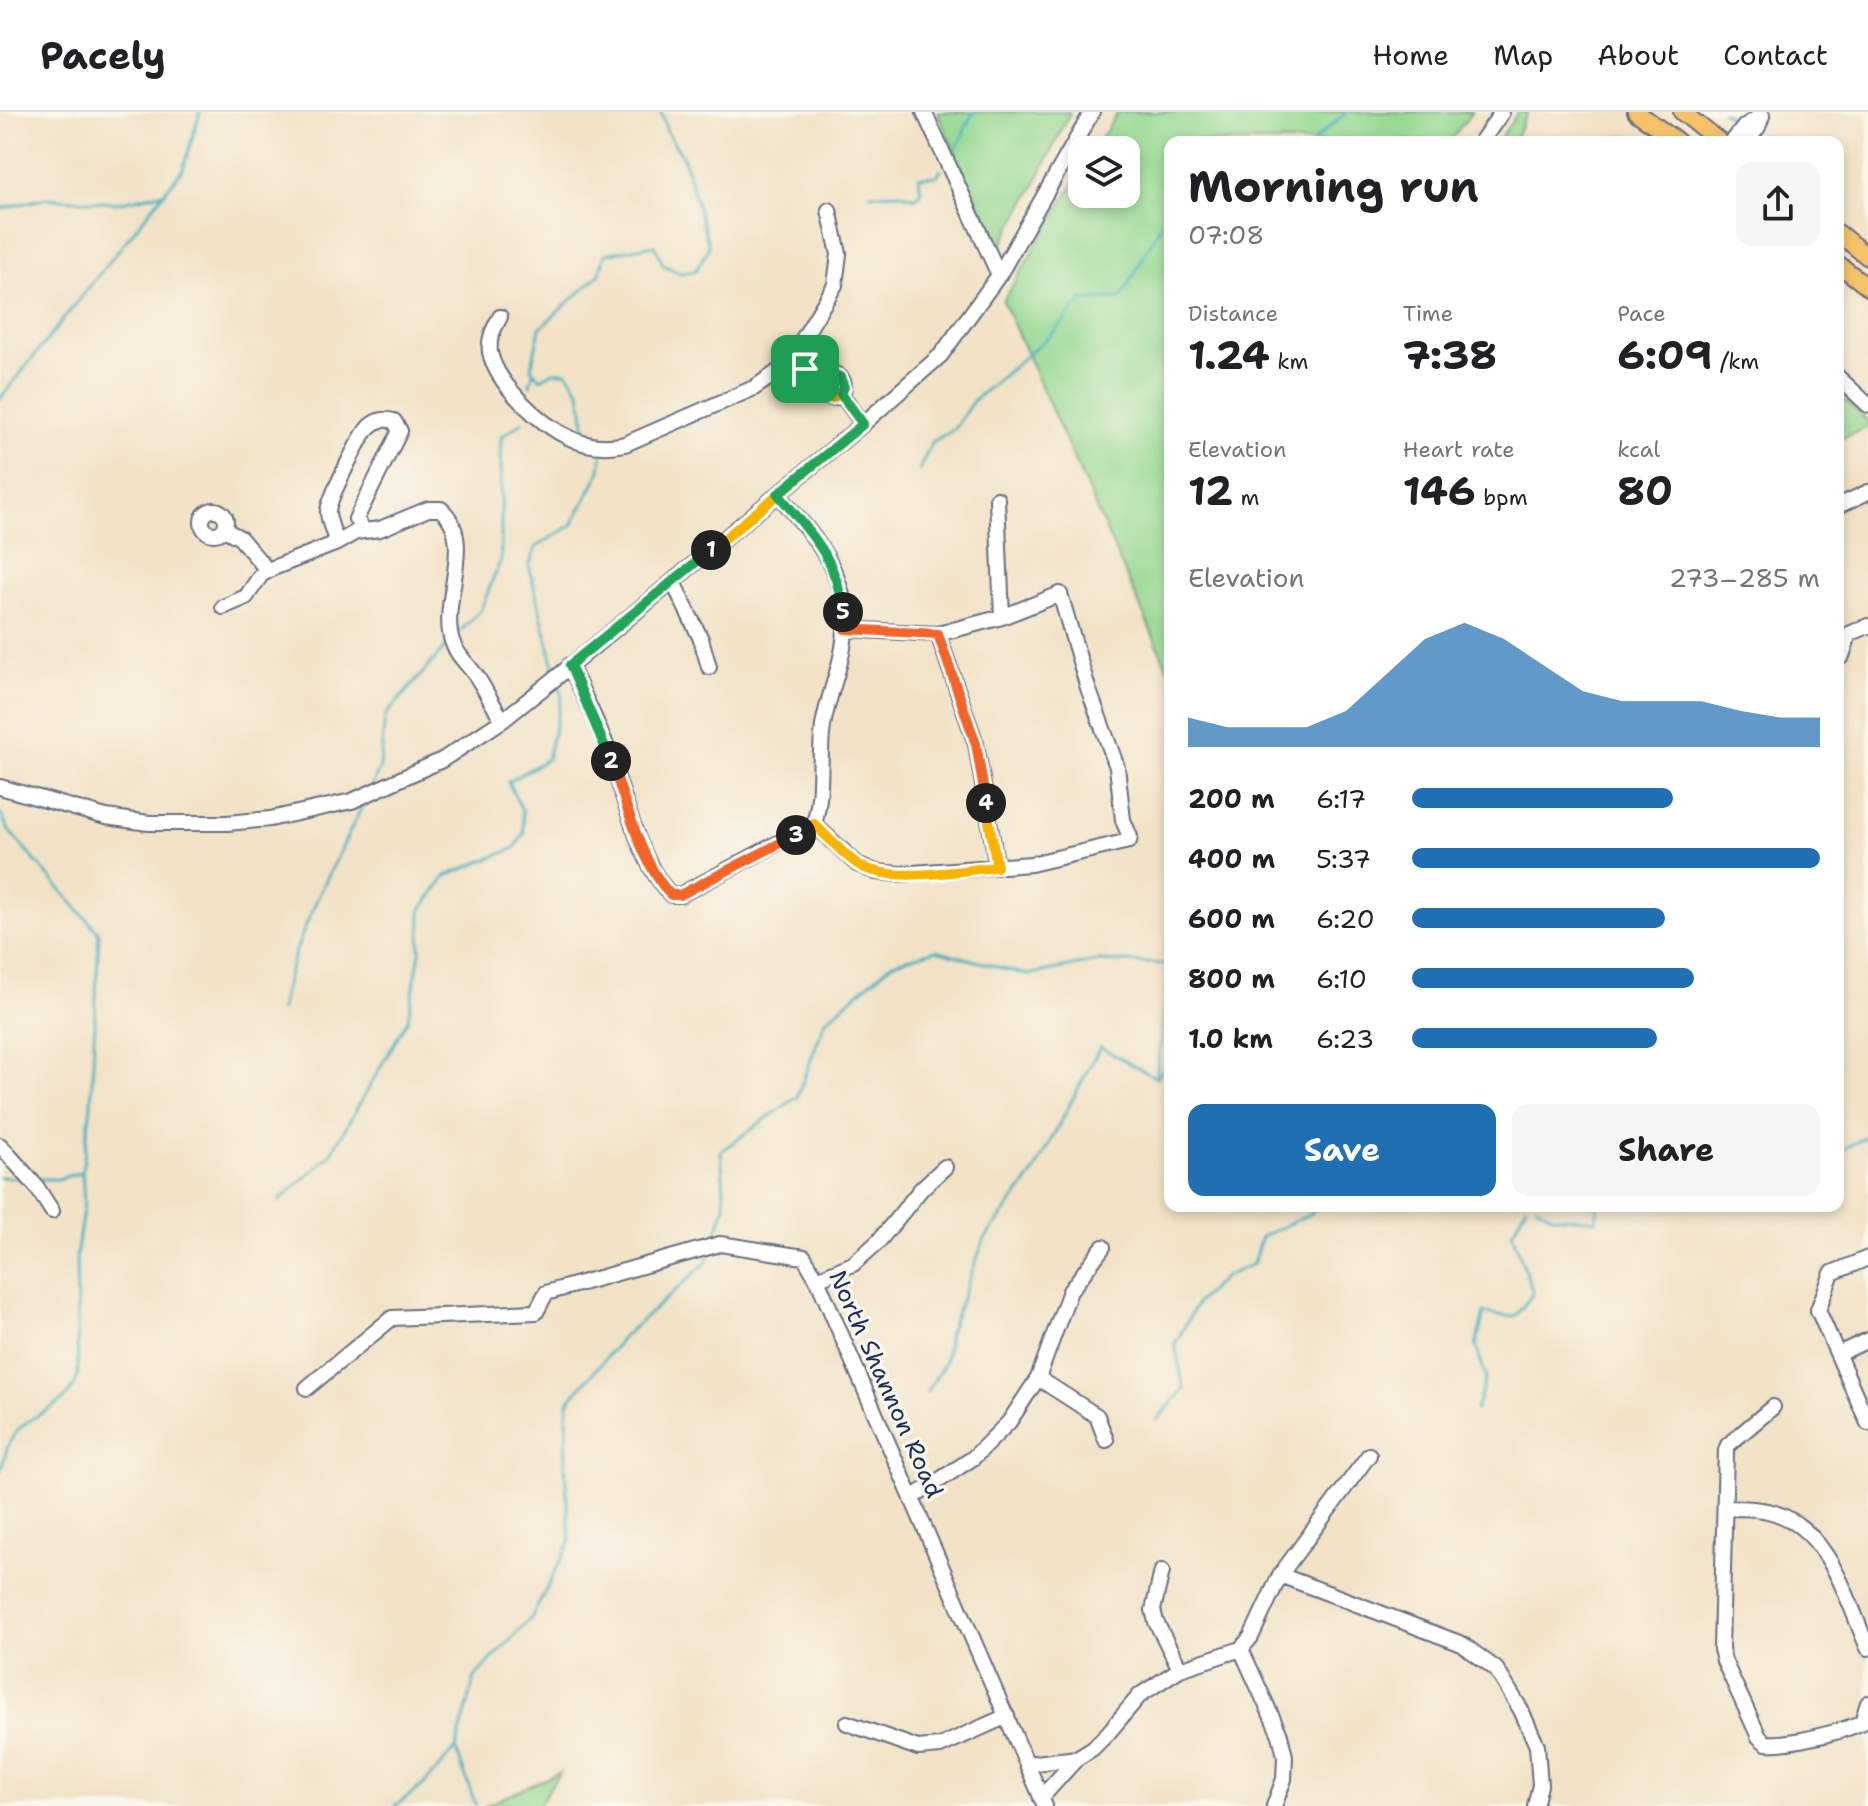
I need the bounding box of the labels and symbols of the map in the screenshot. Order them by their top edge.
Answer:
pin [771,335,839,403]
pin: 1 [691,530,731,570]
pin: 5 [823,592,863,632]
pin: 2 [591,741,631,781]
pin: 4 [966,783,1006,823]
pin: 3 [776,815,816,855]
street label: North Shannon Road [821,1265,951,1503]

